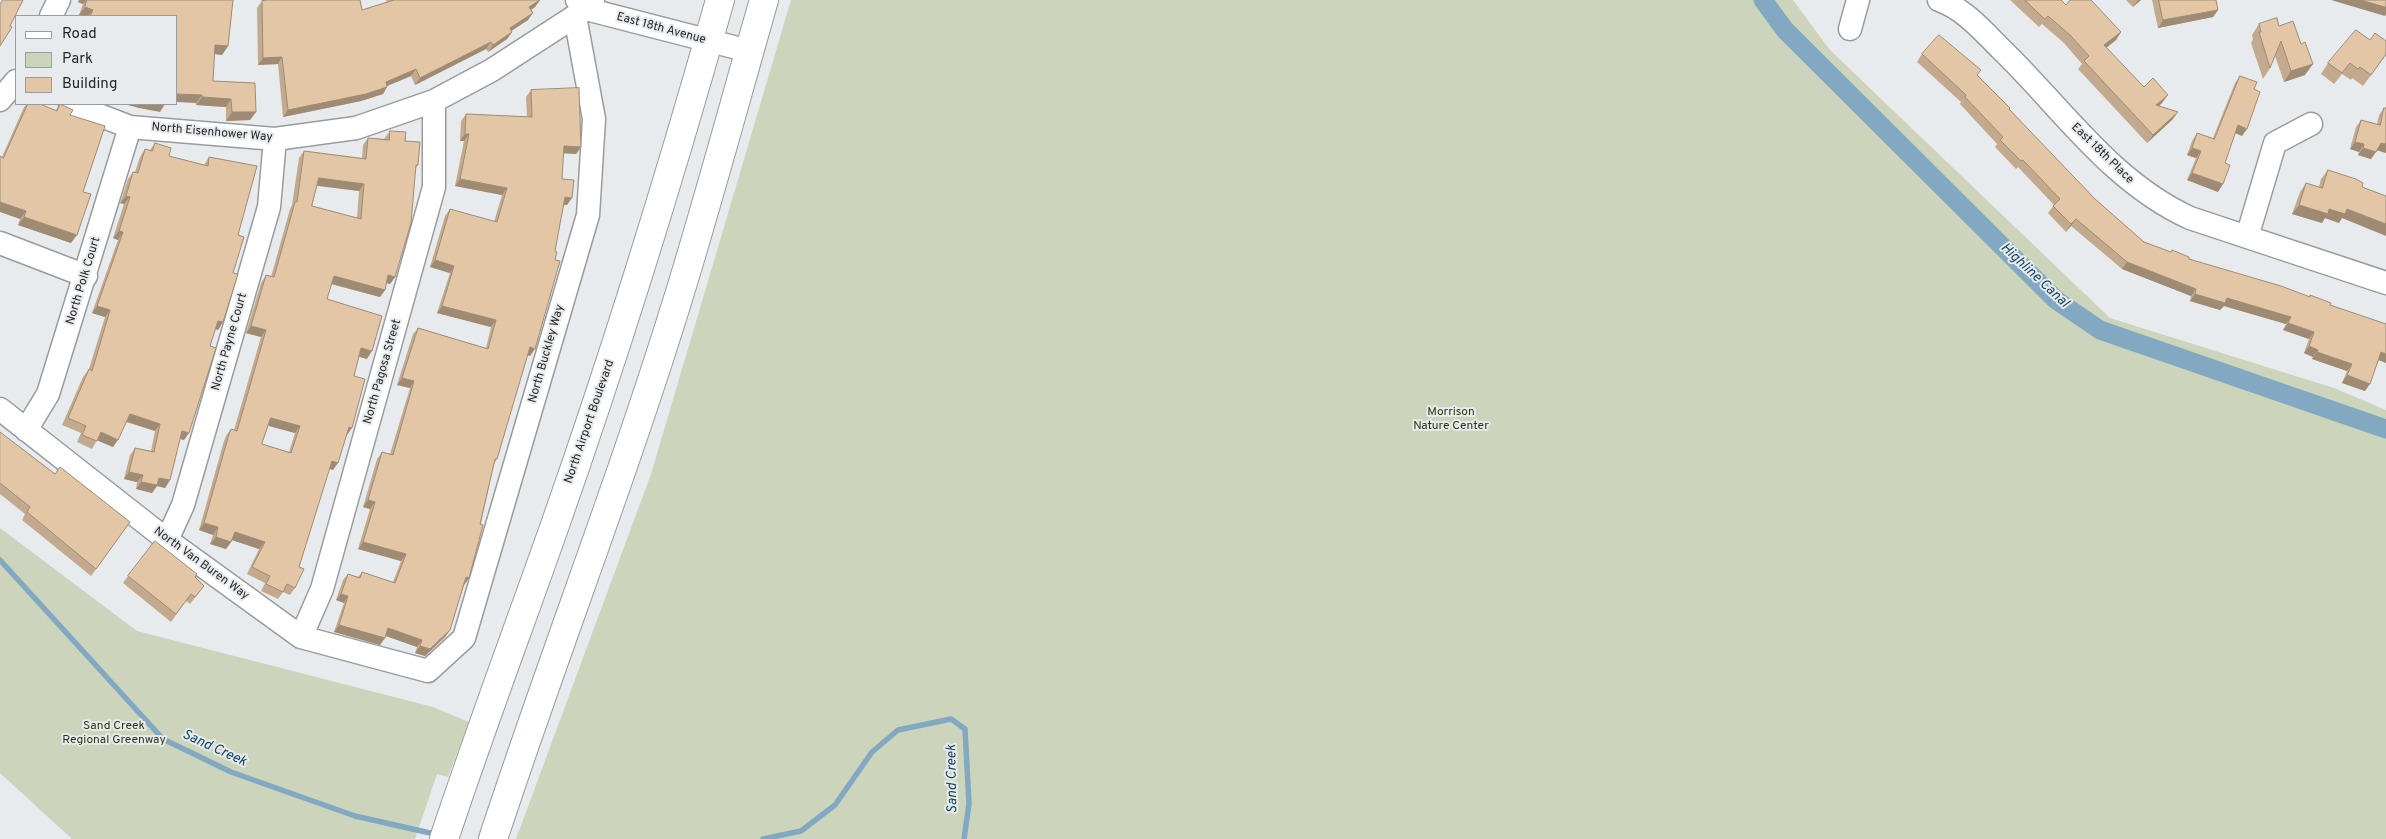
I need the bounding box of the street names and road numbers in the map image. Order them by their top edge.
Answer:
street label: East 18th Avenue [615,10,707,48]
street label: North Eisenhower Way [151,121,273,145]
street label: East 18th Place [2068,121,2136,187]
street label: North Polk Court [64,235,104,327]
street label: North Payne Court [209,292,251,392]
street label: North Buckley Way [526,303,568,405]
street label: North Pagosa Street [361,318,405,426]
street label: North Airport Boulevard [562,358,618,486]
street label: North Van Buren Way [150,525,252,603]

